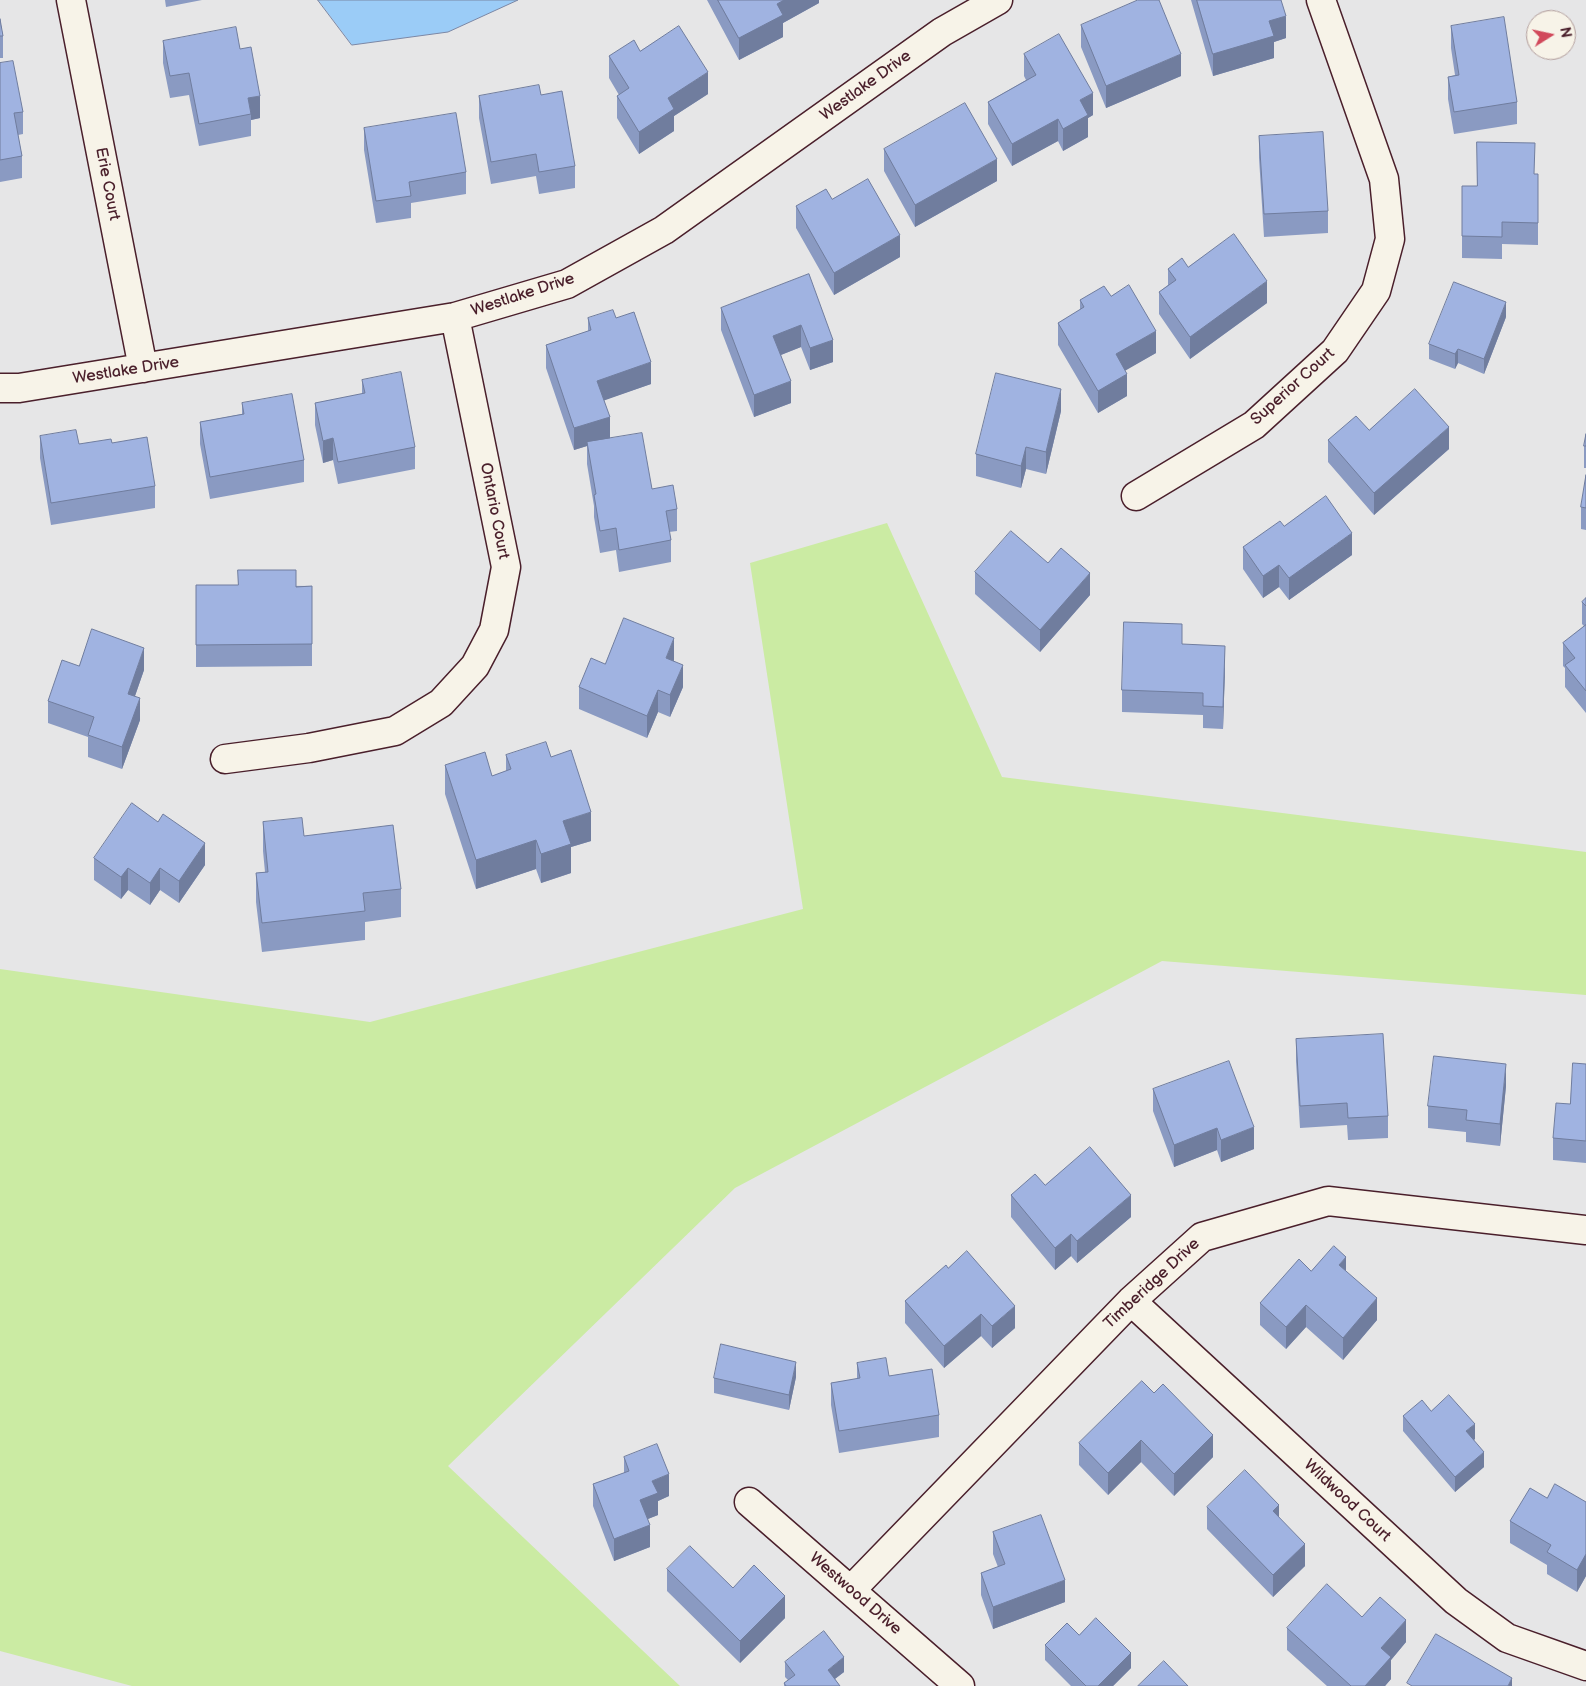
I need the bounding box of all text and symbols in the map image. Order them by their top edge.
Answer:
north arrow [1526,10,1576,60]
text: N [1556,26,1575,39]
street label: Westlake Drive [817,47,915,125]
street label: Erie Court [91,146,123,222]
street label: Westlake Drive [469,269,577,321]
street label: Superior Court [1247,344,1339,430]
street label: Westlake Drive [71,353,181,389]
street label: Ontario Court [475,461,513,561]
street label: Timberidge Drive [1100,1235,1204,1333]
street label: Wildwood Court [1300,1456,1394,1546]
street label: Westwood Drive [805,1549,905,1639]

